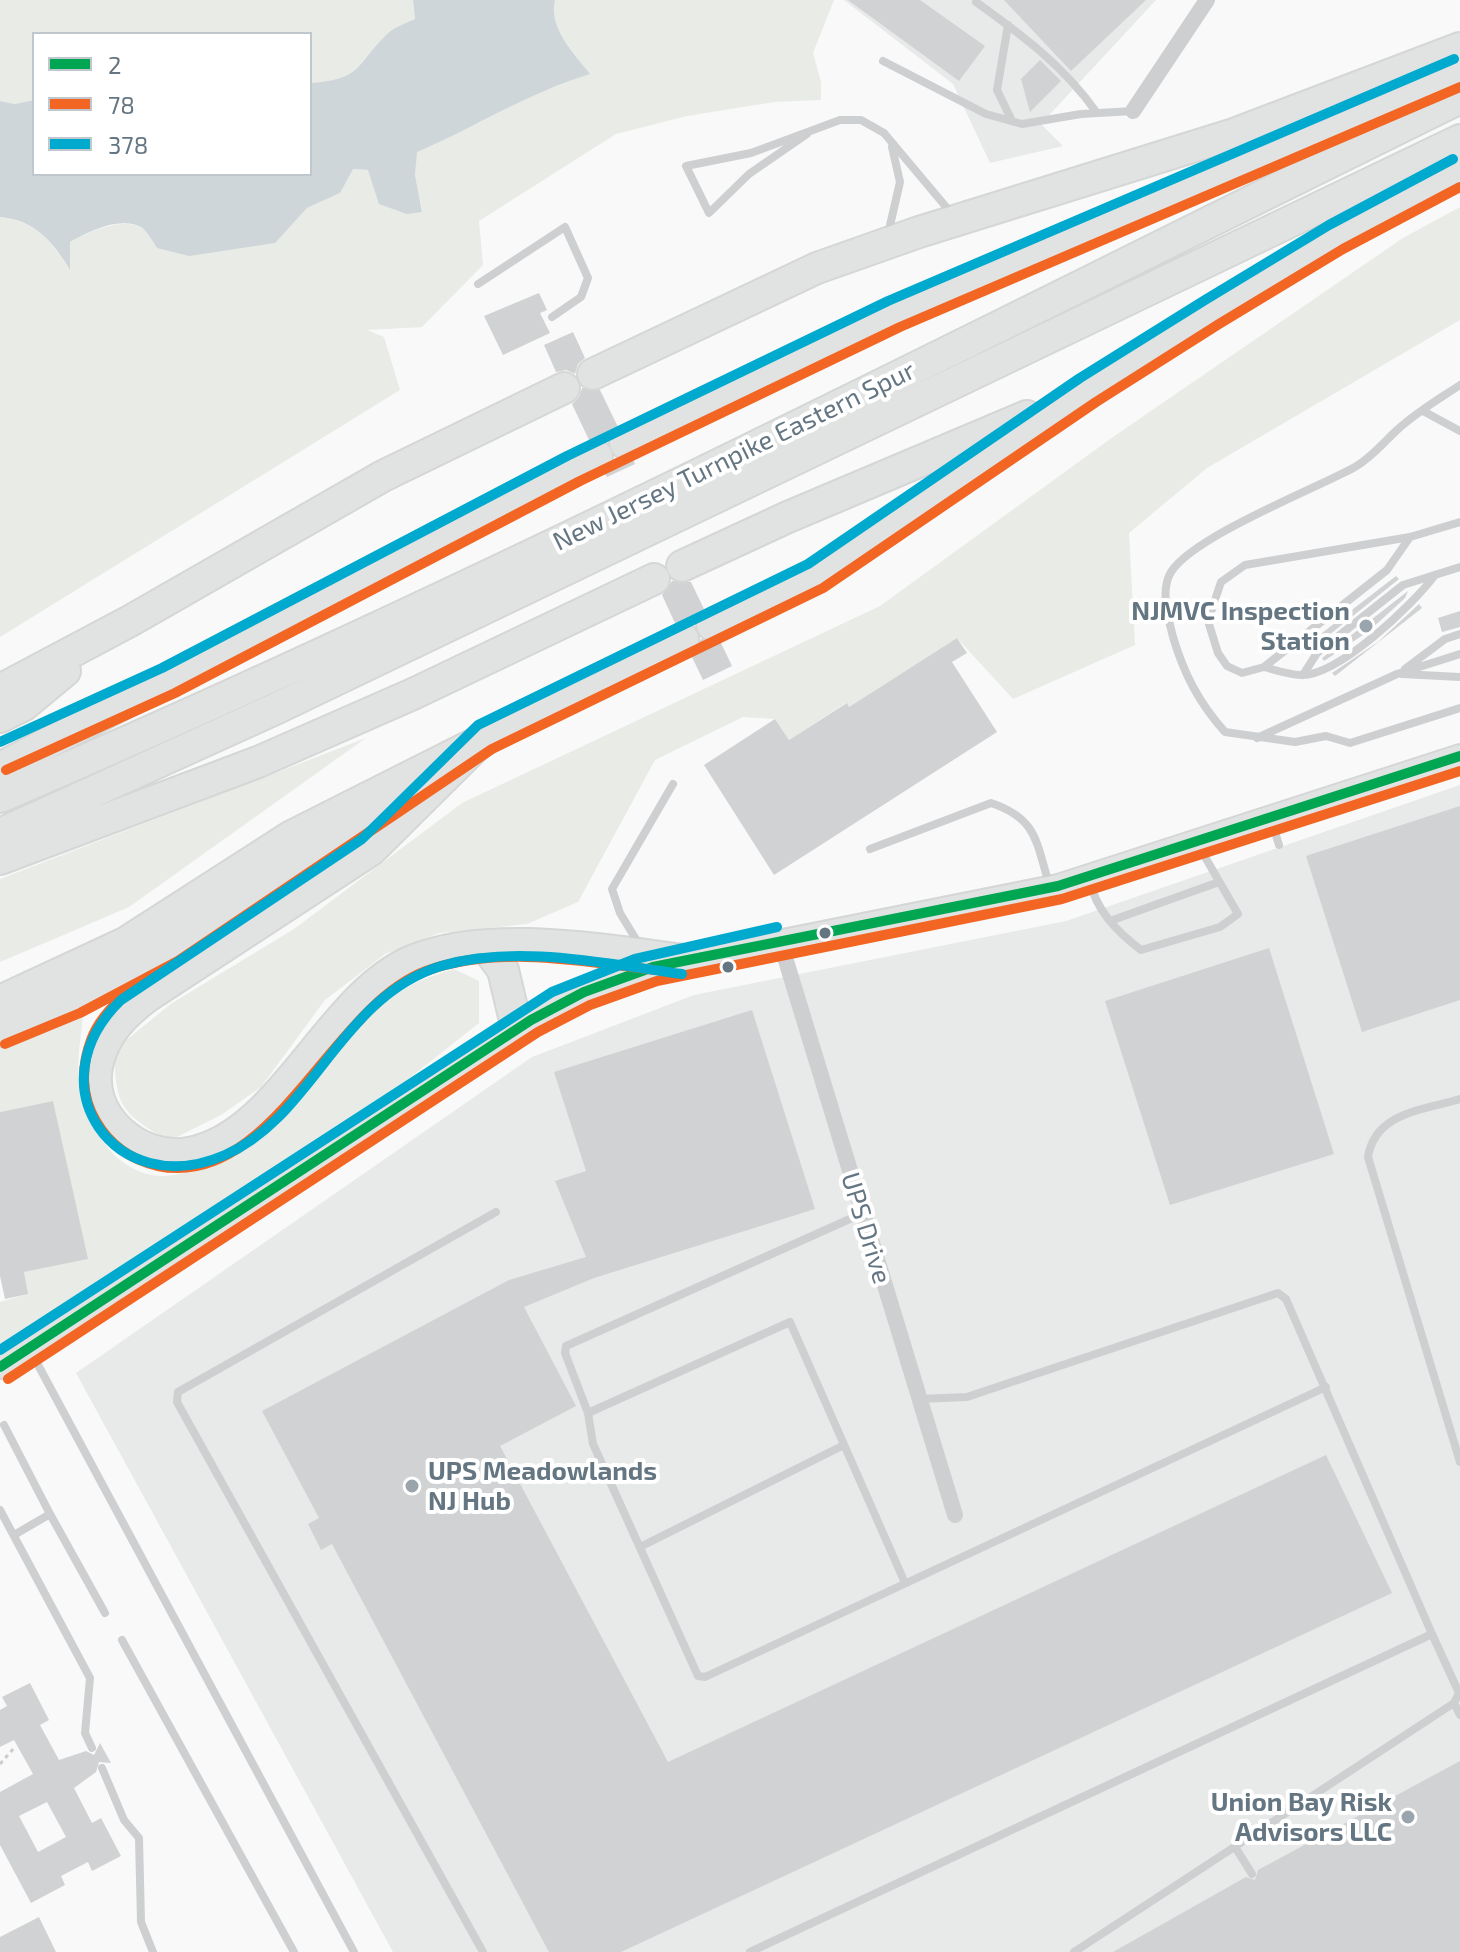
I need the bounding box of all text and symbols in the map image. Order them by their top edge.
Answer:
legend [32,32,312,176]
text: 2 [108,50,122,79]
text: 78 [108,90,135,119]
text: 378 [108,130,148,159]
street label: New Jersey Turnpike Eastern Spur [548,355,920,557]
place label: NJMVC Inspection Station [1131,595,1350,656]
marker: NJMVC Inspection Station [1357,617,1375,635]
unlabelled marker [817,925,833,941]
unlabelled marker [720,959,736,975]
street label: UPS Drive [834,1169,898,1287]
place label: UPS Meadowlands NJ Hub [428,1455,657,1516]
marker: UPS Meadowlands NJ Hub [403,1477,421,1495]
place label: Union Bay Risk Advisors LLC [1211,1786,1392,1848]
marker: Union Bay Risk Advisors LLC [1399,1808,1417,1826]

